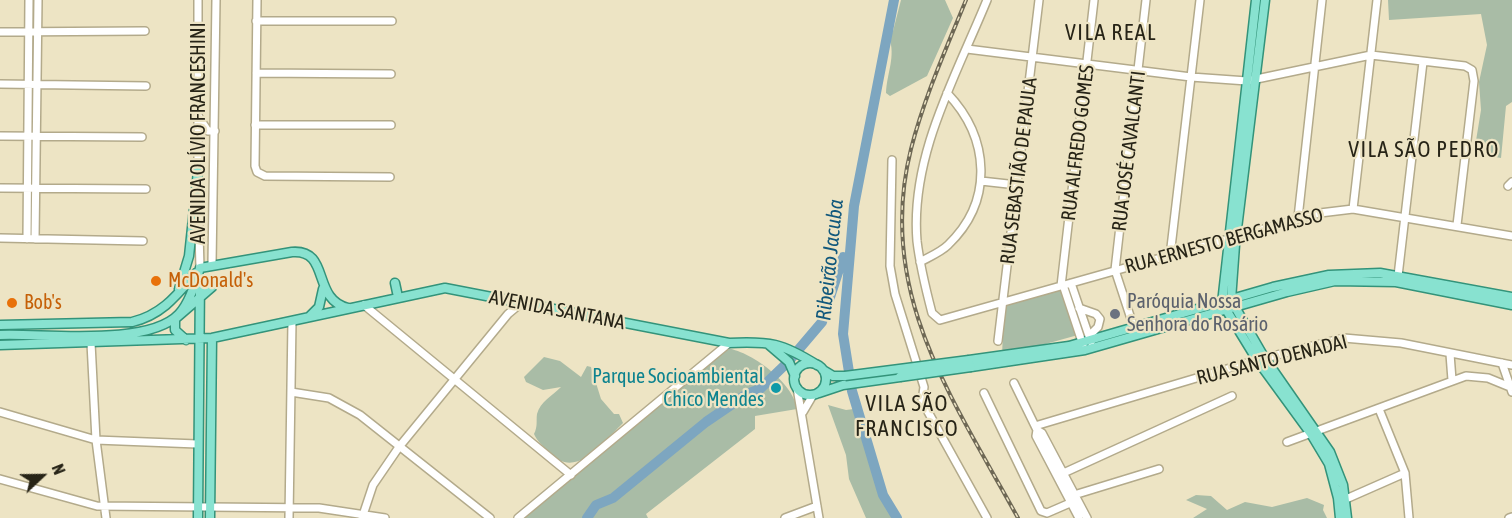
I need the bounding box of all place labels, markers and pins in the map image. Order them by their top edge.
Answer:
place label: McDonald's [168,269,253,293]
marker: McDonald's [149,274,163,288]
place label: Paróquia Nossa Senhora do Rosário [1127,290,1268,337]
place label: Bob's [24,291,62,315]
marker: Bob's [5,296,19,310]
marker: Paróquia Nossa Senhora do Rosário [1108,307,1122,321]
place label: Parque Socioambiental Chico Mendes [592,365,764,412]
marker: Parque Socioambiental Chico Mendes [769,381,783,395]

